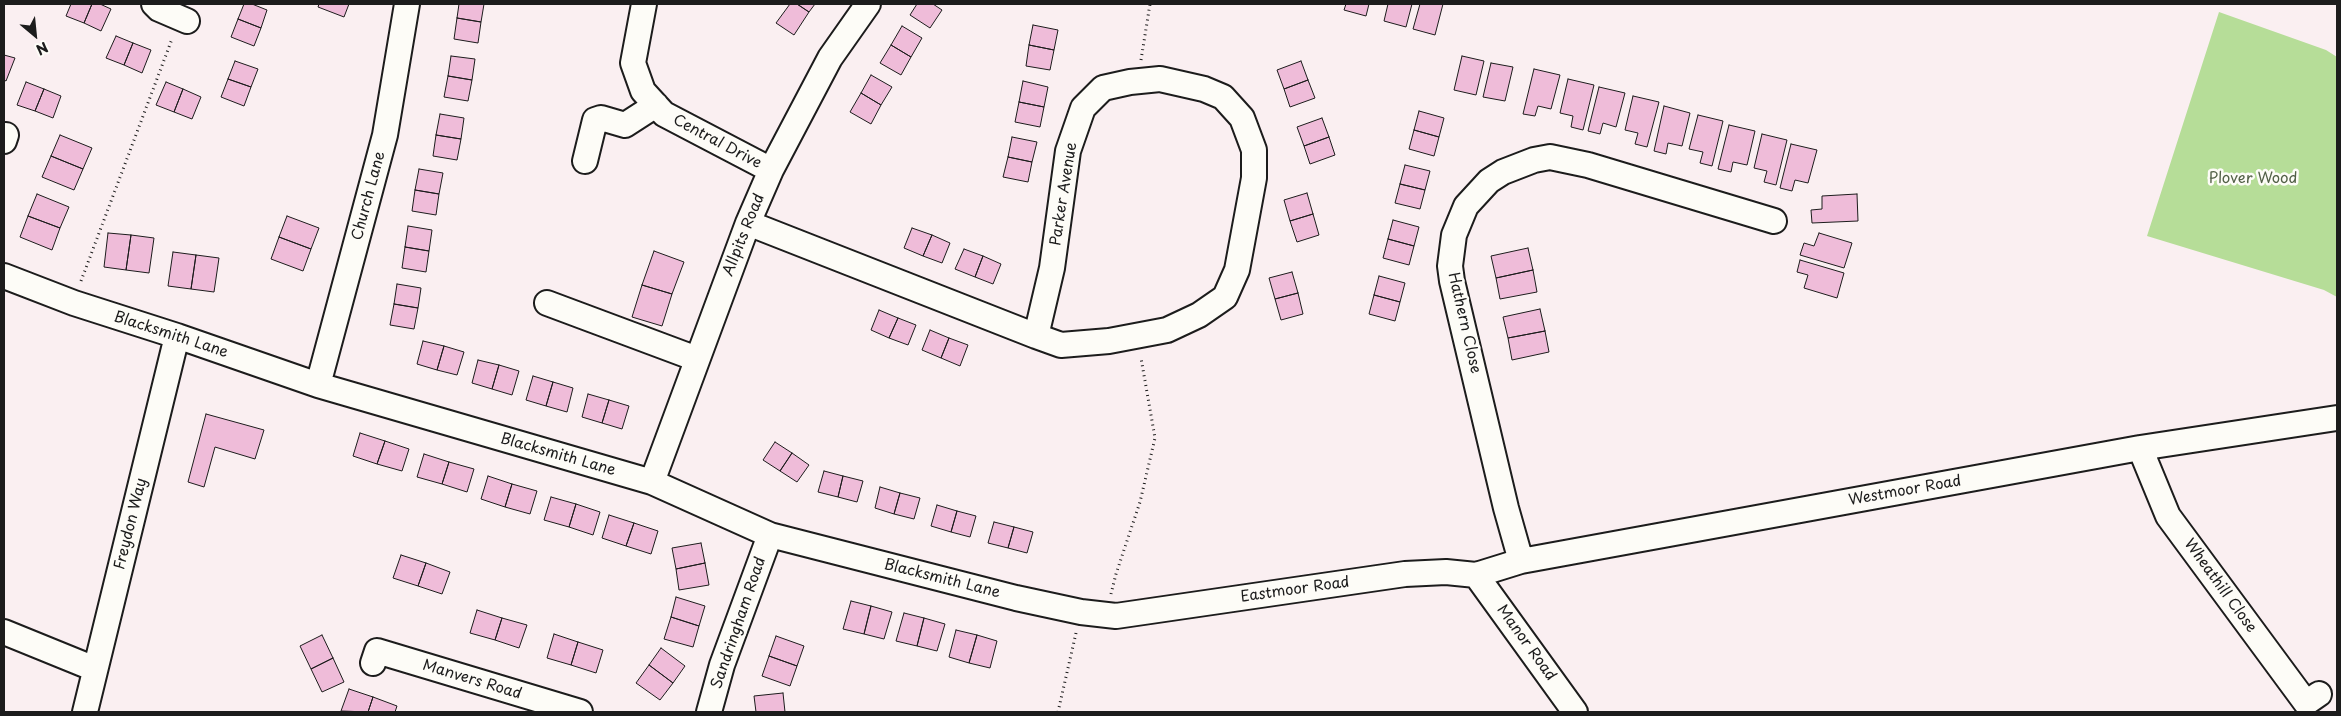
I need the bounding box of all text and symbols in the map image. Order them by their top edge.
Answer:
north arrow [10,10,60,60]
text: N [32,37,52,61]
street label: Central Drive [670,111,764,173]
street label: Parker Avenue [1047,141,1081,247]
street label: Church Lane [348,150,390,242]
park label: Plover Wood [2209,170,2297,188]
street label: Allpits Road [719,191,769,279]
street label: Hathern Close [1444,271,1484,375]
street label: Blacksmith Lane [112,308,230,362]
street label: Blacksmith Lane [498,430,618,480]
street label: Westmoor Road [1847,472,1963,510]
street label: Freydon Way [111,476,151,572]
street label: Wheathill Close [2180,536,2260,636]
street label: Sandringham Road [708,555,770,691]
street label: Blacksmith Lane [882,556,1002,602]
street label: Eastmoor Road [1239,573,1351,607]
street label: Manor Road [1493,602,1559,684]
street label: Manvers Road [420,656,524,704]

